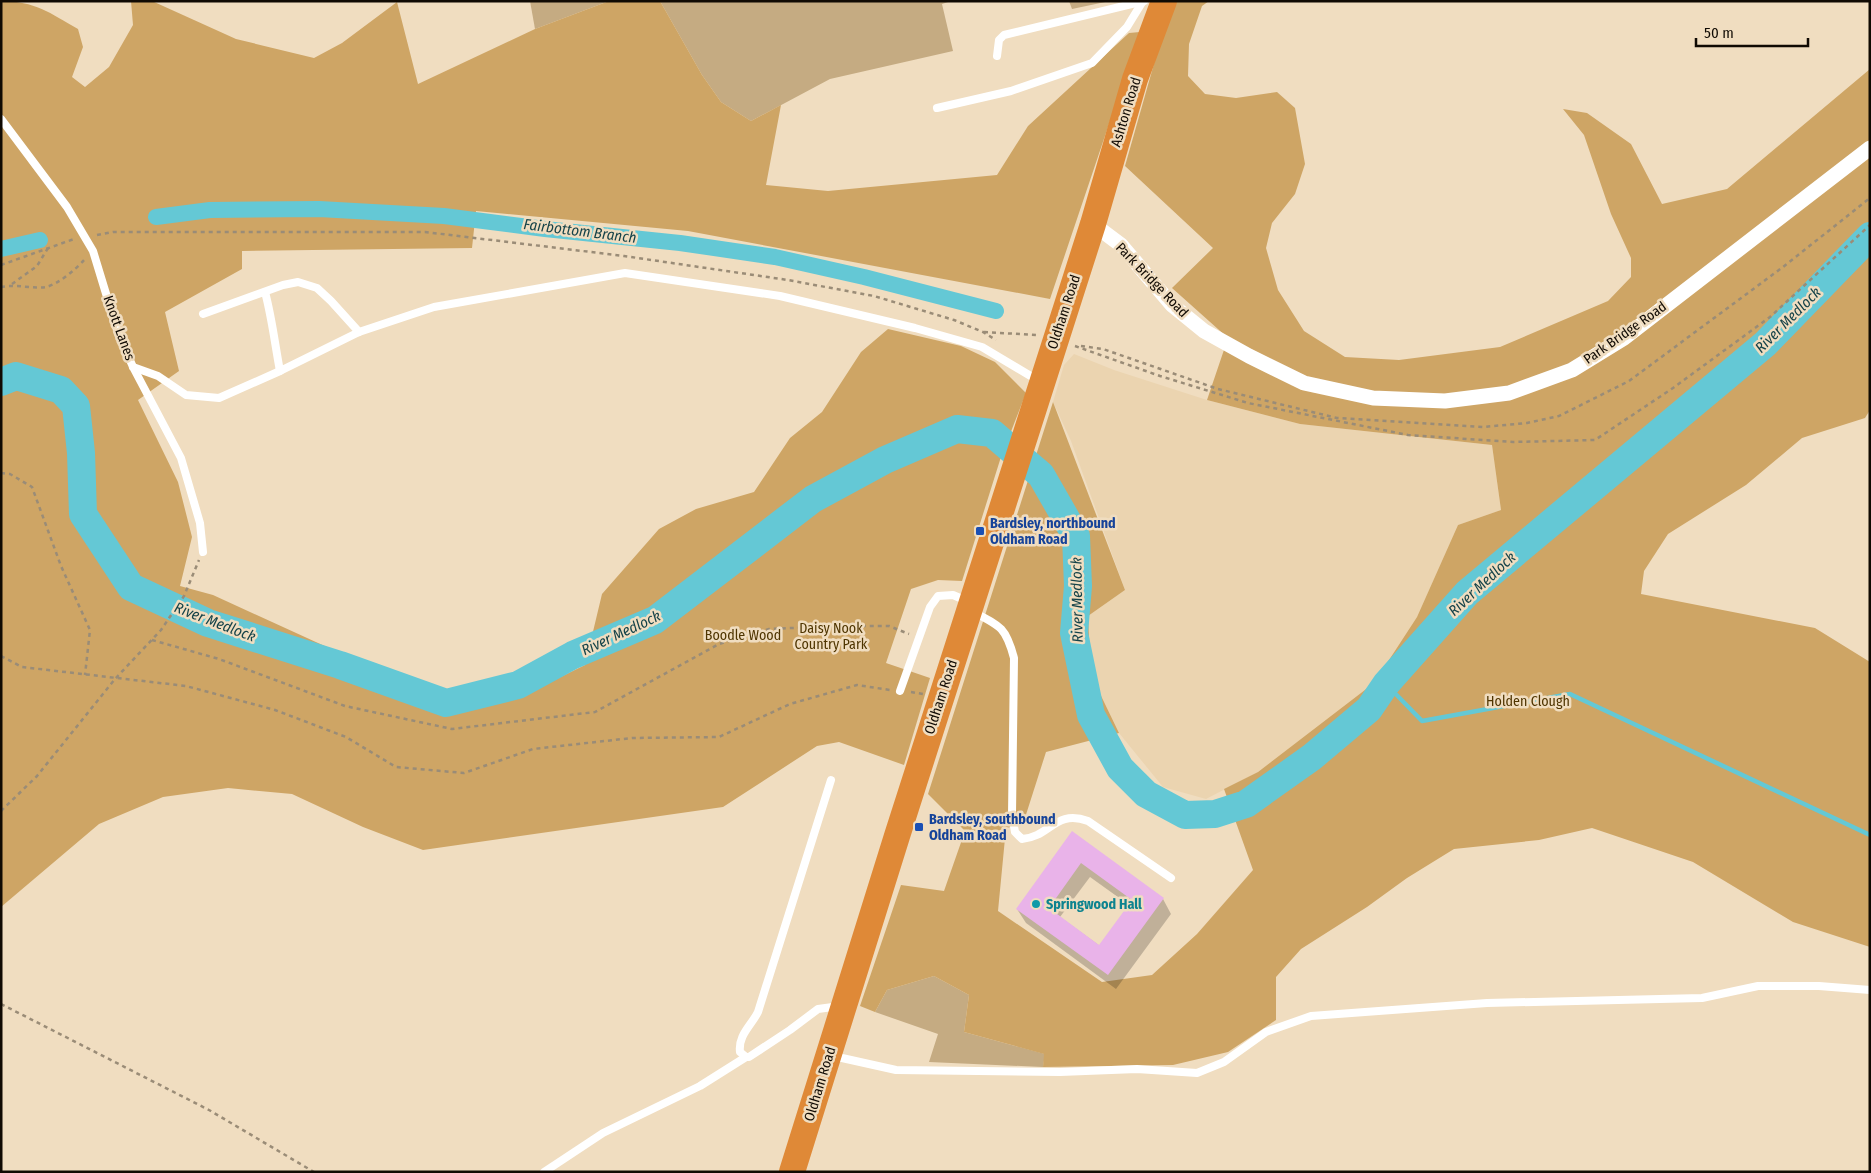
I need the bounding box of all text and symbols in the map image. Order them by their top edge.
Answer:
scale bar [1696,15,1808,47]
text: 50 m [1704,24,1734,42]
street label: Ashton Road [1107,75,1145,149]
water label: Fairbottom Branch [522,215,638,247]
street label: Park Bridge Road [1112,239,1192,321]
street label: Oldham Road [1044,273,1084,351]
water label: River Medlock [1751,283,1825,357]
street label: Knott Lanes [99,293,139,363]
street label: Park Bridge Road [1580,298,1670,368]
place label: Bardsley, northbound Oldham Road [990,515,1116,548]
marker: Bardsley, northbound Oldham Road [974,525,986,537]
water label: River Medlock [1445,548,1520,620]
water label: River Medlock [1067,557,1087,643]
water label: River Medlock [172,598,259,646]
water label: River Medlock [578,607,664,659]
park label: Daisy Nook Country Park [795,620,868,653]
park label: Boodle Wood [705,627,781,644]
street label: Oldham Road [921,658,961,736]
park label: Holden Clough [1486,693,1570,710]
place label: Bardsley, southbound Oldham Road [929,811,1056,844]
marker: Bardsley, southbound Oldham Road [913,821,925,833]
place label: Springwood Hall [1046,896,1142,913]
marker: Springwood Hall [1030,898,1042,910]
street label: Oldham Road [801,1045,839,1123]

